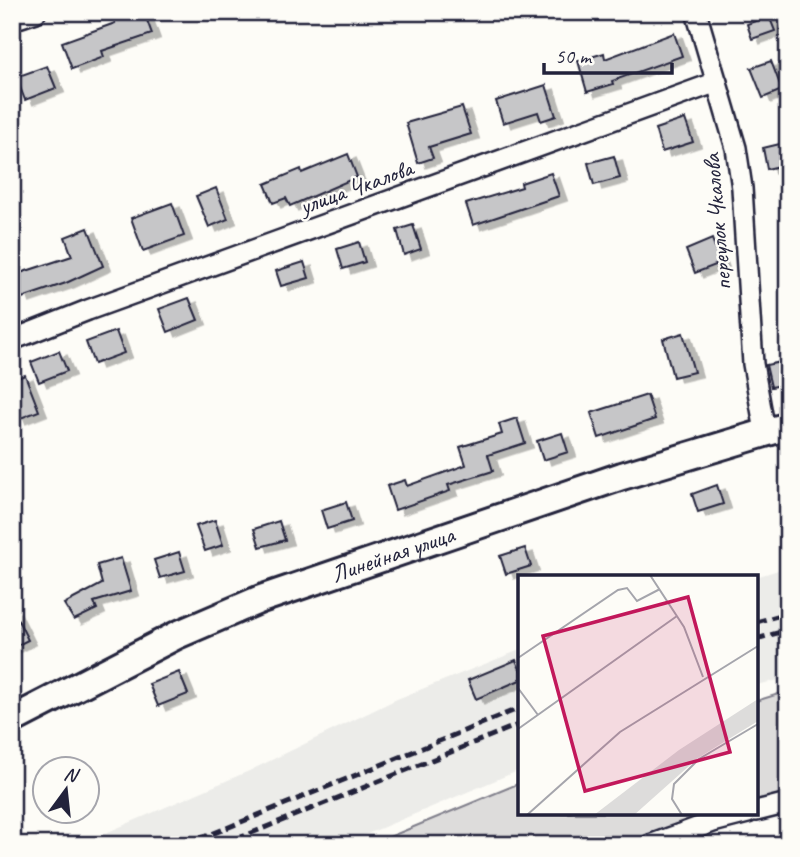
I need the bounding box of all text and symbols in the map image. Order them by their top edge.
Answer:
scale bar [544,32,672,76]
text: 50 m [555,43,593,69]
street label: переулок Чкалова [696,151,738,292]
street label: улица Чкалова [294,152,419,222]
street label: Линейная улица [327,519,459,589]
inset map [518,575,758,815]
north arrow [32,756,102,826]
text: N [61,761,82,788]

